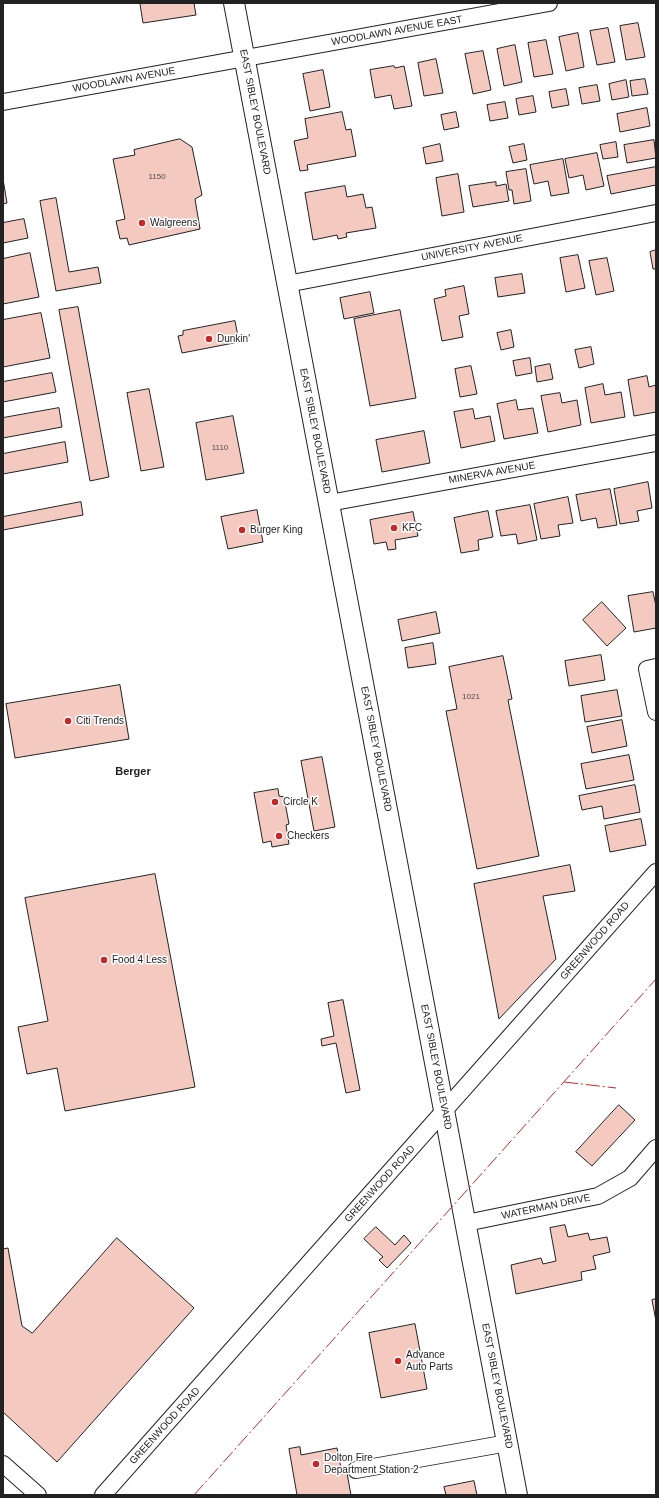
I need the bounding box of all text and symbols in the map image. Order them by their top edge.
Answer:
street label: WOODLAWN AVENUE EAST [331,14,463,48]
street label: EAST SIBLEY BOULEVARD [237,48,273,176]
street label: WOODLAWN AVENUE [72,65,176,95]
house number: 1150 [148,172,166,182]
place label: Walgreens [150,217,197,229]
marker: Walgreens [137,218,147,228]
street label: UNIVERSITY AVENUE [420,232,524,264]
place label: Dunkin' [217,333,250,345]
marker: Dunkin' [204,334,214,344]
street label: EAST SIBLEY BOULEVARD [297,367,333,495]
house number: 1110 [212,443,228,453]
street label: MINERVA AVENUE [448,459,536,487]
place label: KFC [402,522,422,534]
marker: KFC [389,523,399,533]
place label: Burger King [250,524,303,536]
marker: Burger King [237,525,247,535]
street label: EAST SIBLEY BOULEVARD [358,685,394,813]
house number: 1021 [462,692,480,702]
place label: Citi Trends [76,715,124,727]
marker: Citi Trends [63,716,73,726]
district label: Berger [115,765,151,779]
place label: Circle K [283,796,318,808]
marker: Circle K [270,797,280,807]
place label: Checkers [287,830,329,842]
marker: Checkers [274,831,284,841]
street label: GREENWOOD ROAD [558,900,632,982]
place label: Food 4 Less [112,954,167,966]
marker: Food 4 Less [99,955,109,965]
street label: EAST SIBLEY BOULEVARD [418,1003,454,1131]
street label: GREENWOOD ROAD [342,1143,418,1225]
street label: WATERMAN DRIVE [500,1192,592,1222]
street label: EAST SIBLEY BOULEVARD [479,1322,515,1450]
place label: Advance Auto Parts [406,1349,453,1372]
marker: Advance Auto Parts [393,1356,403,1366]
street label: GREENWOOD ROAD [127,1385,203,1467]
place label: Dolton Fire Department Station 2 [324,1452,418,1476]
marker: Dolton Fire Department Station 2 [311,1459,321,1469]

